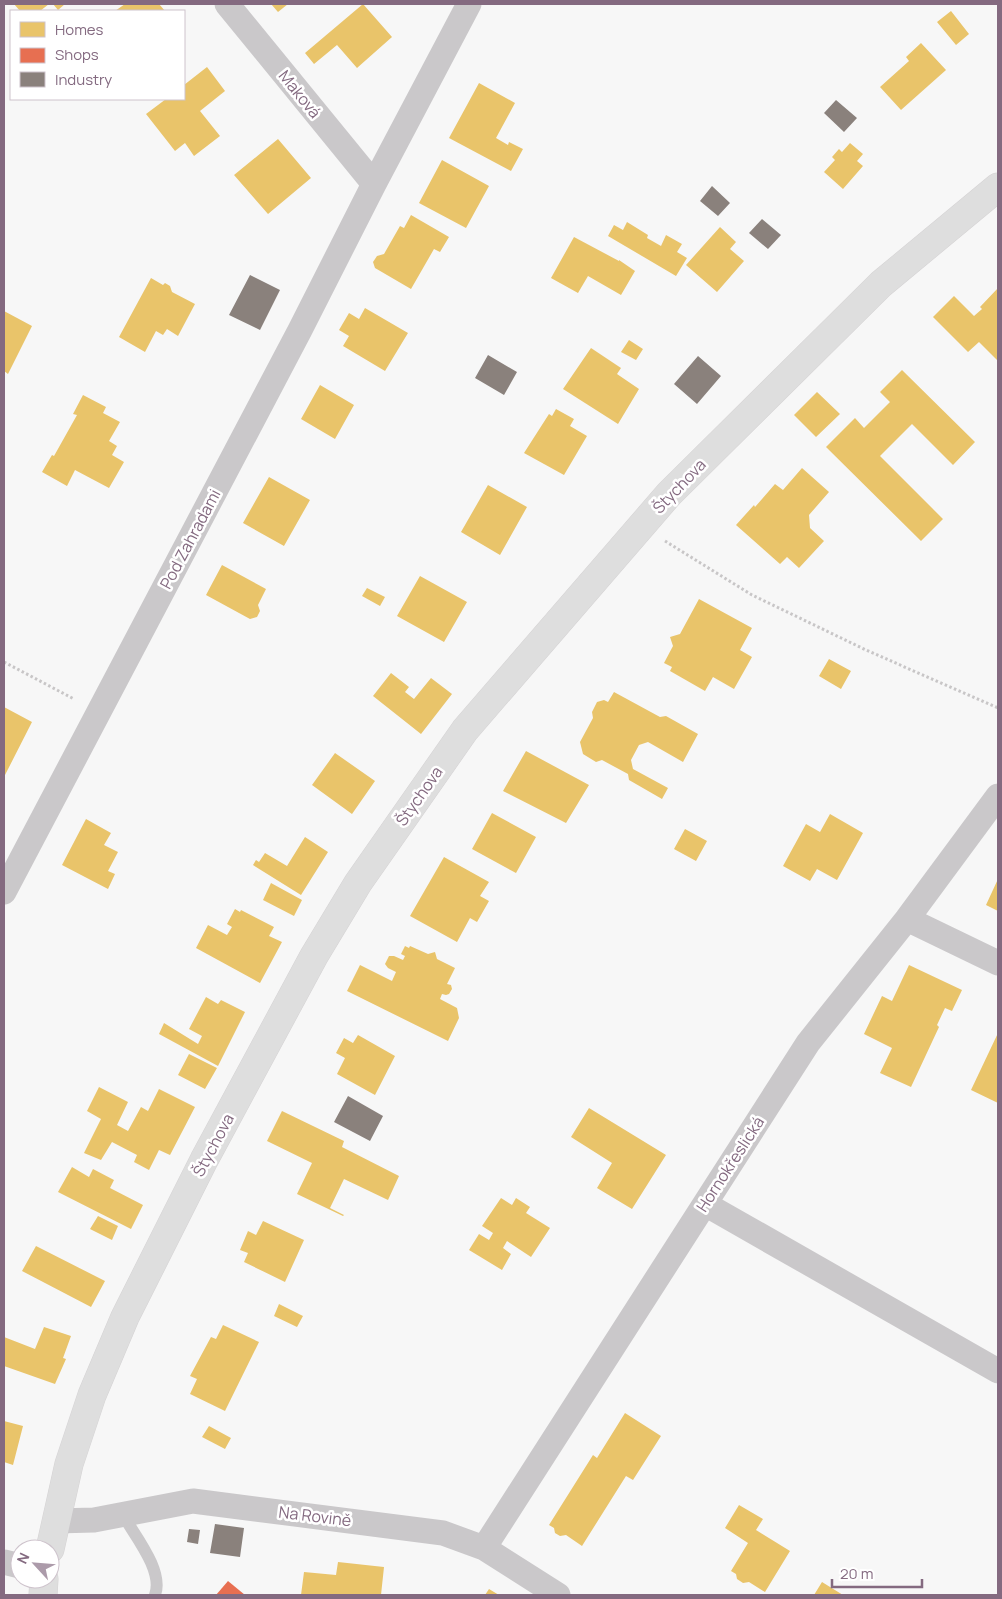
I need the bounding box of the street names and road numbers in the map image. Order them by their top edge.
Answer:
street label: Maková [274,65,326,123]
street label: Štychova [647,454,711,518]
street label: Pod Zahradami [154,485,226,593]
street label: Štychova [390,762,448,830]
street label: Štychova [187,1110,239,1180]
street label: Hornokřeslická [691,1112,769,1216]
street label: Na Rovině [277,1501,353,1531]

